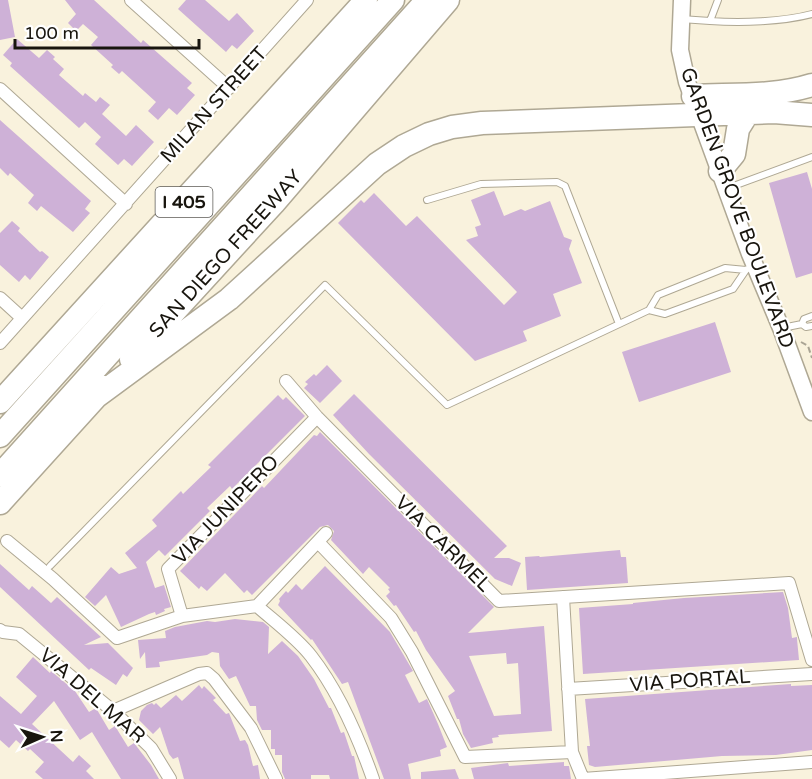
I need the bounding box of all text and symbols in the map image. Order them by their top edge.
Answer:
scale bar [15,12,200,50]
text: 100 m [24,22,79,44]
street label: MILAN STREET [156,42,272,168]
street label: GARDEN GROVE BOULEVARD [675,64,799,352]
street label: SAN DIEGO FREEWAY [144,165,308,343]
road number: I 405 [156,187,213,217]
street label: VIA JUNIPERO [168,450,284,570]
street label: VIA CARMEL [390,491,496,597]
street label: VIA DEL MAR [34,643,150,749]
street label: VIA PORTAL [629,665,752,697]
north arrow [12,707,72,767]
text: N [46,729,66,743]

